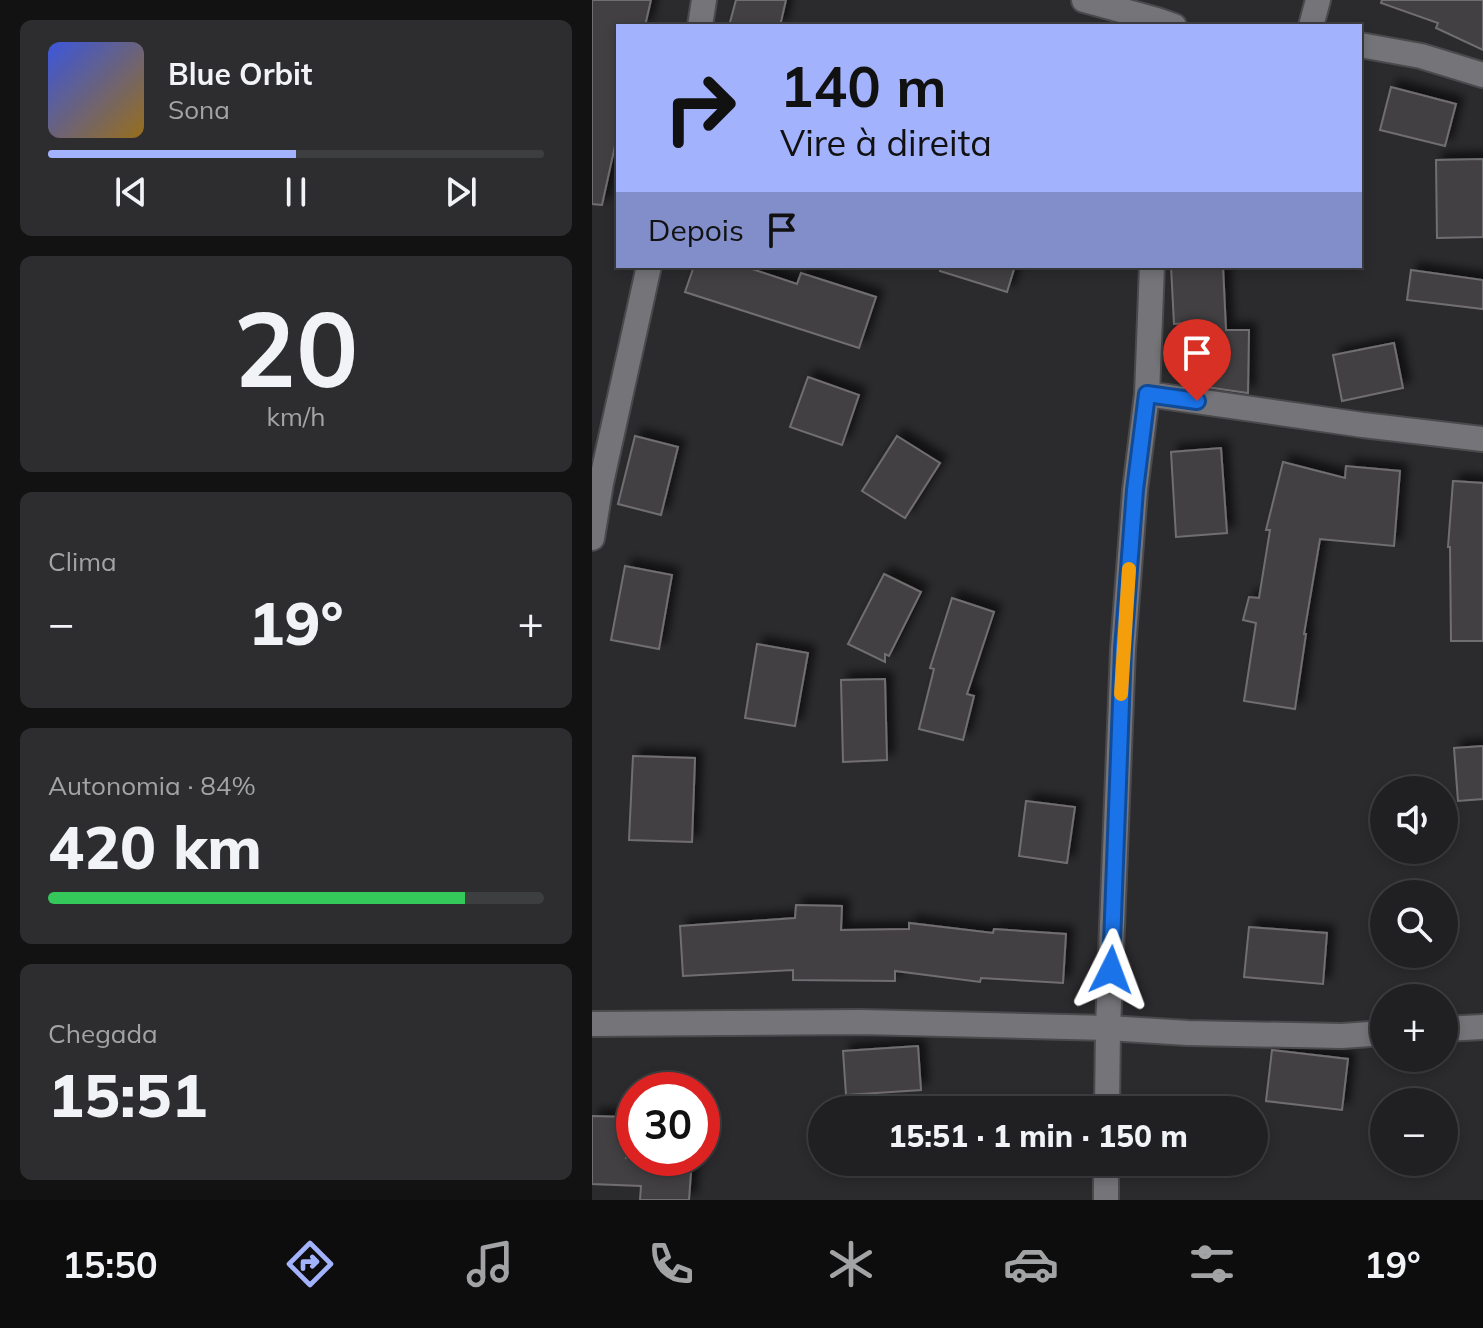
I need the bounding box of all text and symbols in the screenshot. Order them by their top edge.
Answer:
text: 140 m [780,51,947,121]
text: Blue Orbit [168,55,312,93]
icon: right [648,56,752,160]
text: Sona [168,93,230,126]
text: Vire à direita [780,120,992,165]
icon: previous [109,170,153,214]
icon: pause [274,170,318,214]
icon: next [439,170,483,214]
icon: arrive [760,208,804,252]
text: Depois [648,211,744,249]
text: 20 [234,282,358,413]
pin [1163,319,1231,401]
icon: arrive [1175,331,1219,375]
text: km/h [267,400,325,433]
text: Clima [48,545,117,578]
text: 19° [248,585,344,660]
text: − [48,595,74,650]
text: + [518,595,544,650]
text: Autonomia · 84% [48,769,256,802]
map controls [1370,776,1458,1176]
button: sound [1370,776,1458,864]
text: 420 km [48,809,262,884]
button: search [1370,880,1458,968]
position arrow [1069,928,1153,1012]
button: + [1370,984,1458,1072]
text: Chegada [48,1017,158,1050]
text: 15:51 [48,1057,208,1132]
speed limit sign: 30 [616,1072,720,1176]
button: − [1370,1088,1458,1176]
text: 15:51 · 1 min · 150 m [888,1117,1188,1155]
icon: directions [282,1236,338,1292]
icon: music [462,1236,518,1292]
icon: phone [643,1236,699,1292]
icon: climate [823,1236,879,1292]
icon: car [1003,1236,1059,1292]
icon: filters [1184,1236,1240,1292]
text: 15:50 [62,1242,158,1287]
text: 19° [1364,1242,1421,1287]

